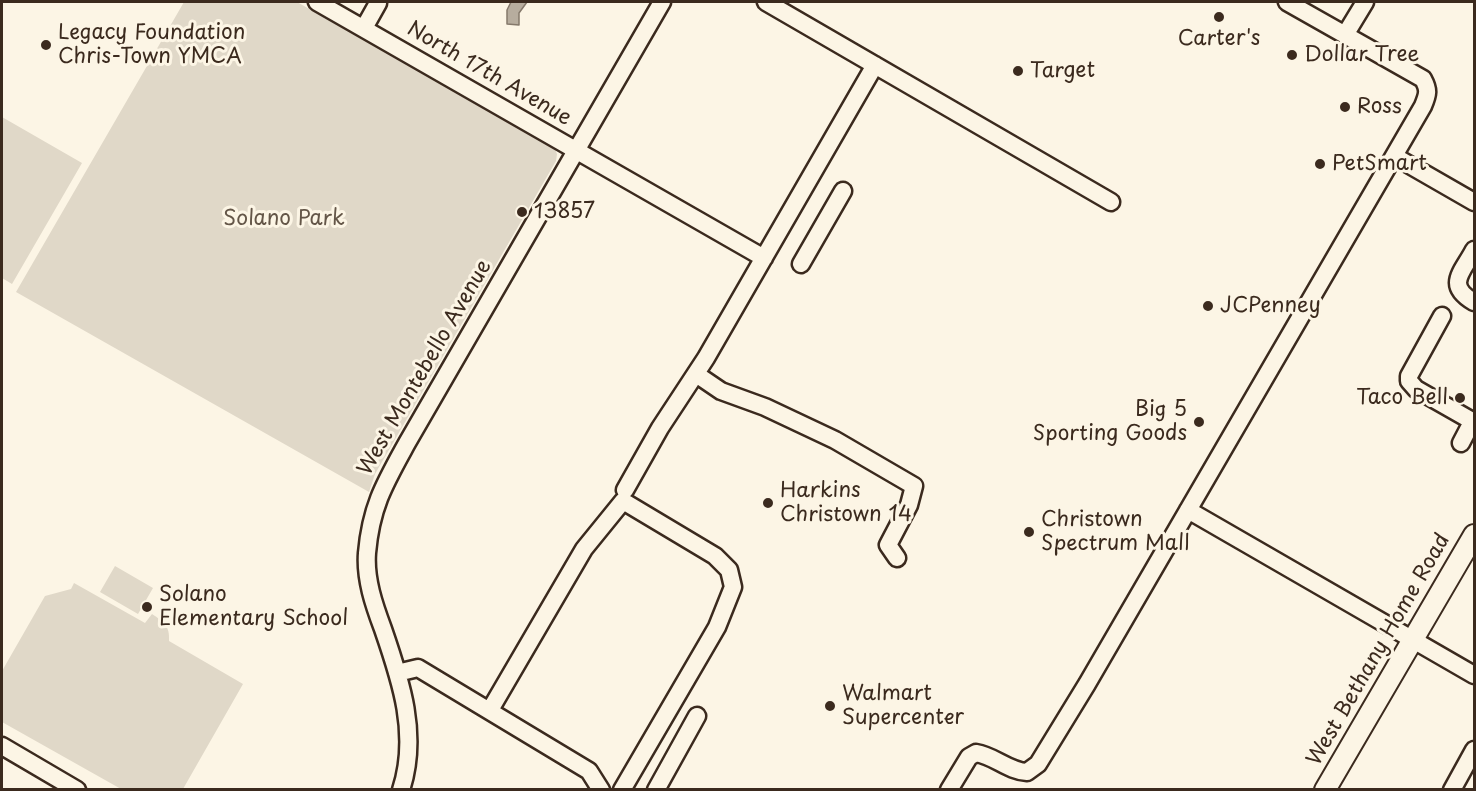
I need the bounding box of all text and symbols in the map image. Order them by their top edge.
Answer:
marker: Carter's [1212,10,1226,24]
street label: North 17th Avenue [402,17,576,131]
place label: Legacy Foundation Chris-Town YMCA [58,20,245,70]
place label: Carter's [1178,26,1260,52]
marker: Legacy Foundation Chris-Town YMCA [39,38,53,52]
place label: Dollar Tree [1304,42,1419,68]
marker: Dollar Tree [1285,48,1299,62]
place label: Target [1030,58,1095,84]
marker: Target [1011,64,1025,78]
place label: Ross [1357,94,1402,120]
marker: Ross [1338,100,1352,114]
place label: PetSmart [1332,151,1427,177]
marker: PetSmart [1313,157,1327,171]
place label: 13857 [534,199,595,225]
marker: 13857 [515,205,529,219]
park label: Solano Park [223,206,345,232]
street label: West Montebello Avenue [353,256,497,480]
place label: JCPenney [1220,293,1321,319]
marker: JCPenney [1201,299,1215,313]
place label: Taco Bell [1356,385,1448,411]
marker: Taco Bell [1453,391,1467,405]
place label: Big 5 Sporting Goods [1033,397,1187,447]
marker: Big 5 Sporting Goods [1192,415,1206,429]
place label: Harkins Christown 14 [780,478,912,528]
marker: Harkins Christown 14 [761,496,775,510]
place label: Christown Spectrum Mall [1041,507,1190,557]
marker: Christown Spectrum Mall [1022,525,1036,539]
street label: West Bethany Home Road [1302,529,1456,771]
place label: Solano Elementary School [159,582,348,632]
marker: Solano Elementary School [140,600,154,614]
place label: Walmart Supercenter [842,681,964,731]
marker: Walmart Supercenter [823,699,837,713]

